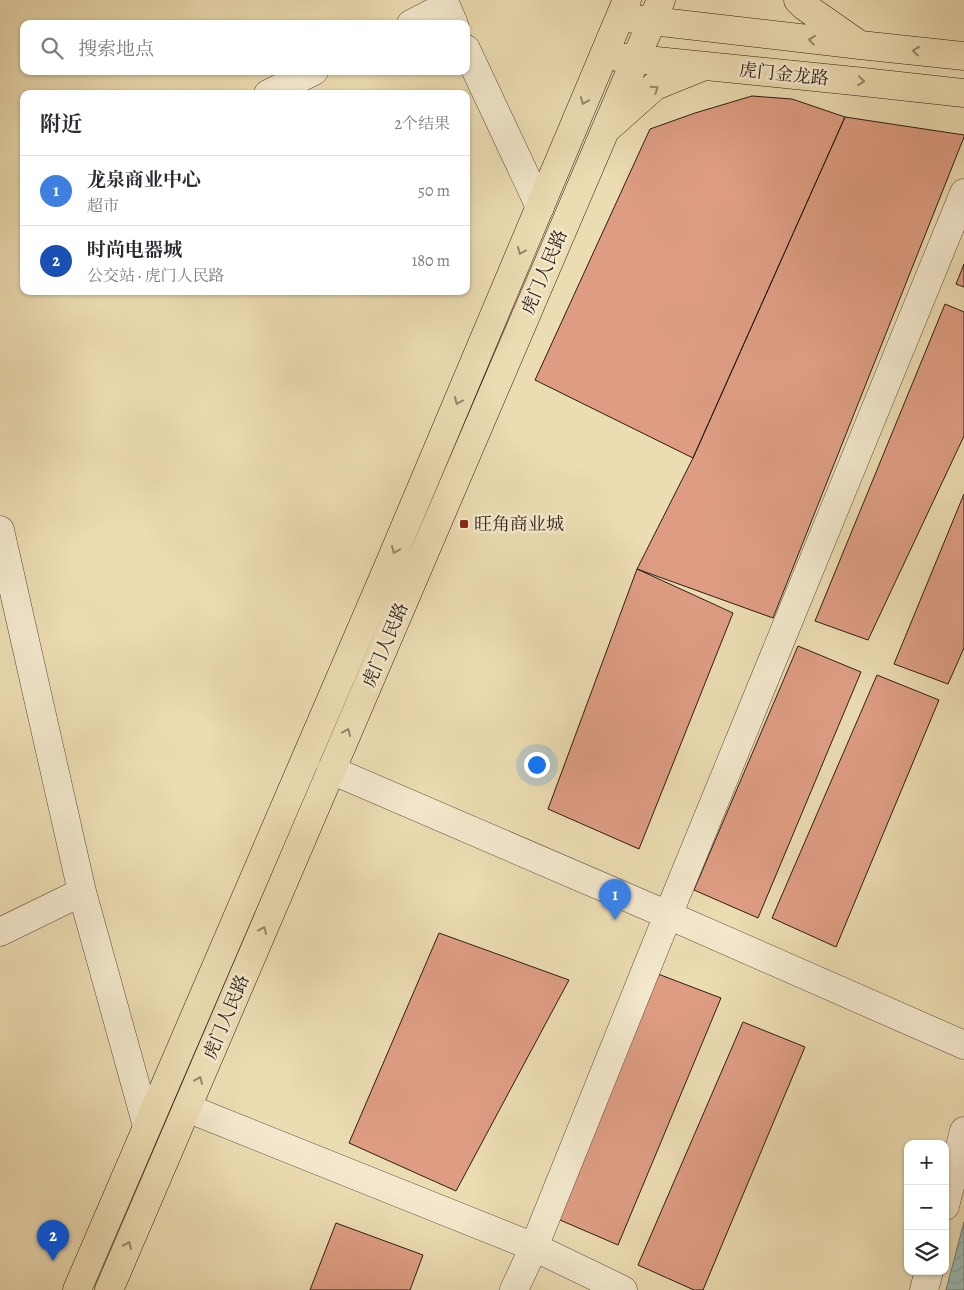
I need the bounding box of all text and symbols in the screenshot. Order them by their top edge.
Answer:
search box [20,20,470,75]
icon: search [38,34,66,62]
one-way arrow [808,35,816,46]
text: 搜索地点 [78,36,154,62]
one-way arrow [911,46,919,57]
street label: 虎门金龙路 [738,57,830,91]
one-way arrow [857,75,865,86]
one-way arrow [649,85,658,95]
one-way arrow [580,96,591,105]
text: 附近 [40,110,82,138]
text: 2个结果 [394,113,450,135]
text: 龙泉商业中心 [87,167,201,193]
text: 1 [53,180,59,202]
text: 50 m [418,180,450,202]
text: 超市 [87,195,119,217]
street label: 虎门人民路 [515,226,573,318]
text: 时尚电器城 [87,237,182,263]
one-way arrow [517,246,528,255]
text: 2 [52,250,60,272]
text: 180 m [412,250,450,272]
text: 公交站 · 虎门人民路 [87,265,225,287]
one-way arrow [454,396,464,405]
place label: 旺角商业城 [474,512,564,536]
marker: 旺角商业城 [458,518,470,530]
one-way arrow [390,545,401,554]
street label: 虎门人民路 [356,599,414,691]
one-way arrow [342,729,352,737]
your location [524,752,550,778]
pin: 1 [599,879,631,920]
one-way arrow [256,926,267,935]
street label: 虎门人民路 [197,971,255,1063]
one-way arrow [193,1076,203,1085]
map controls [904,1140,949,1275]
button: + [904,1140,949,1185]
button: − [904,1185,949,1230]
pin: 2 [37,1220,69,1261]
button: layers [904,1230,949,1275]
one-way arrow [122,1241,133,1250]

